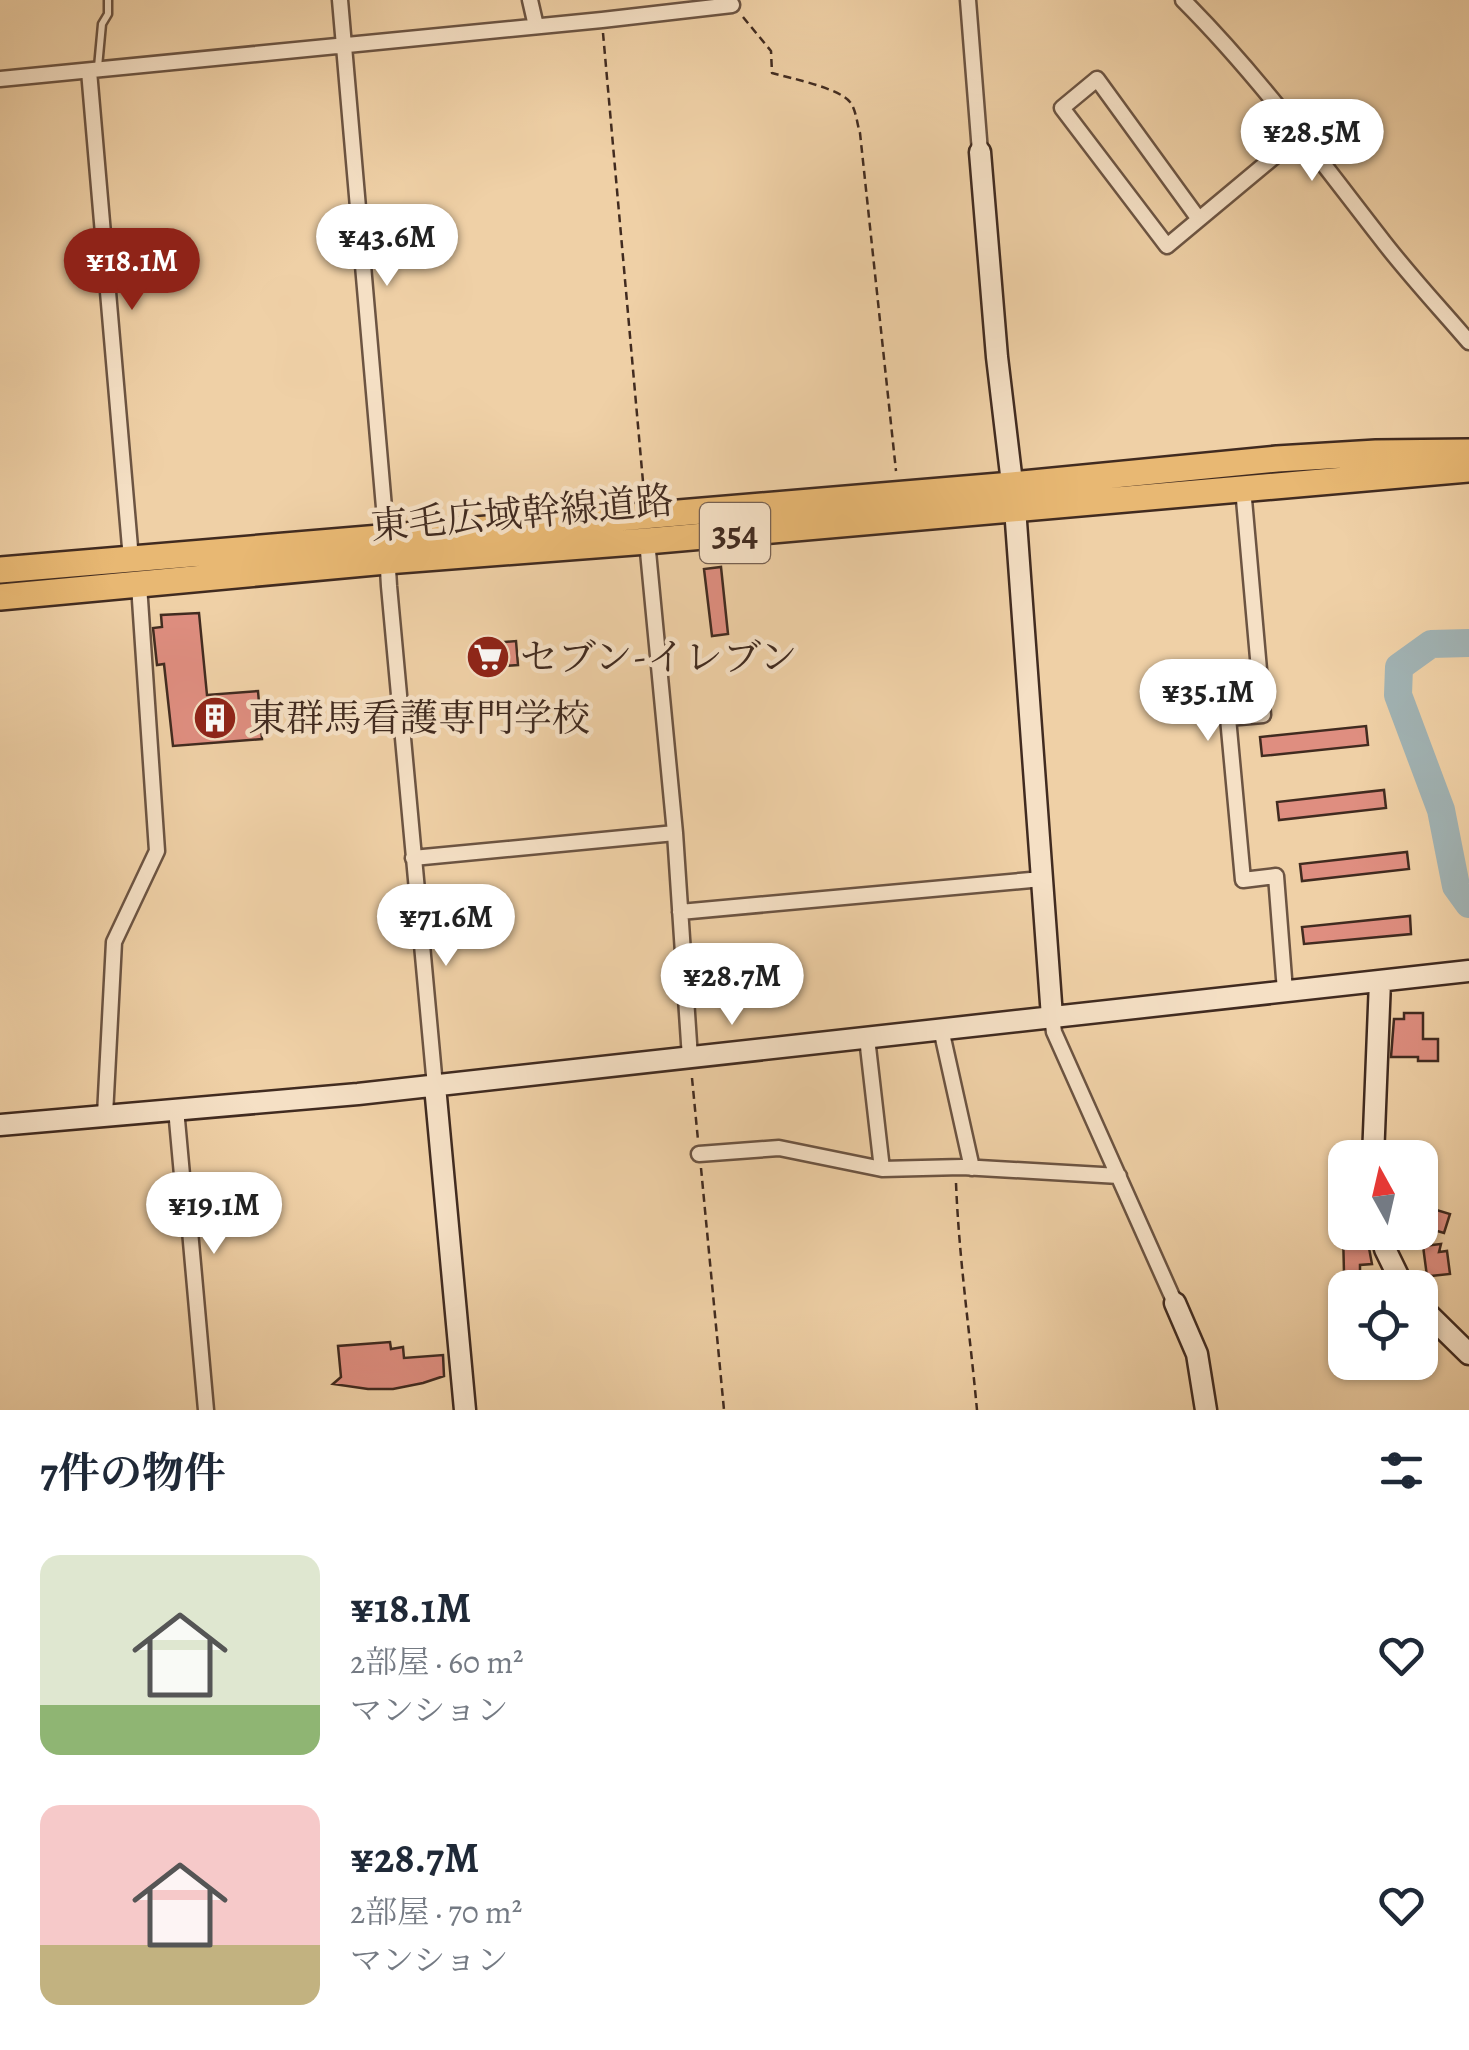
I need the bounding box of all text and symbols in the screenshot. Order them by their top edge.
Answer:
pin: ¥28.5M [1231,99,1393,184]
text: ¥28.5M [1263,109,1361,153]
pin: ¥43.6M [306,204,468,289]
text: ¥43.6M [338,214,436,258]
pin: ¥18.1M [51,228,213,313]
text: ¥18.1M [86,238,178,282]
street label: 東毛広域幹線道路 [368,474,676,552]
road number: 354 [700,503,770,563]
place label: セブン-イレブン [520,631,797,683]
supermarket icon: セブン-イレブン [465,634,511,680]
pin: ¥35.1M [1127,659,1289,744]
text: ¥35.1M [1162,669,1254,713]
place label: 東群馬看護専門学校 [248,692,590,744]
building icon: 東群馬看護専門学校 [192,695,238,741]
pin: ¥71.6M [365,884,527,969]
text: ¥71.6M [399,894,493,938]
pin: ¥28.7M [651,943,813,1028]
text: ¥28.7M [683,953,781,997]
north arrow [1328,1140,1438,1250]
map controls [1328,1140,1438,1380]
pin: ¥19.1M [133,1172,295,1257]
text: ¥19.1M [168,1182,260,1226]
button: locate [1328,1270,1438,1380]
icon: filters [1374,1443,1429,1498]
text: 7件の物件 [40,1444,226,1501]
text: ¥18.1M [350,1579,471,1636]
icon: home [120,1595,240,1715]
icon: heart [1374,1628,1429,1683]
text: 2部屋 · 60 m² [350,1640,524,1684]
text: マンション [350,1688,509,1732]
text: ¥28.7M [350,1829,479,1886]
icon: home [120,1845,240,1965]
icon: heart [1374,1878,1429,1933]
text: 2部屋 · 70 m² [350,1890,522,1934]
text: マンション [350,1938,509,1982]

